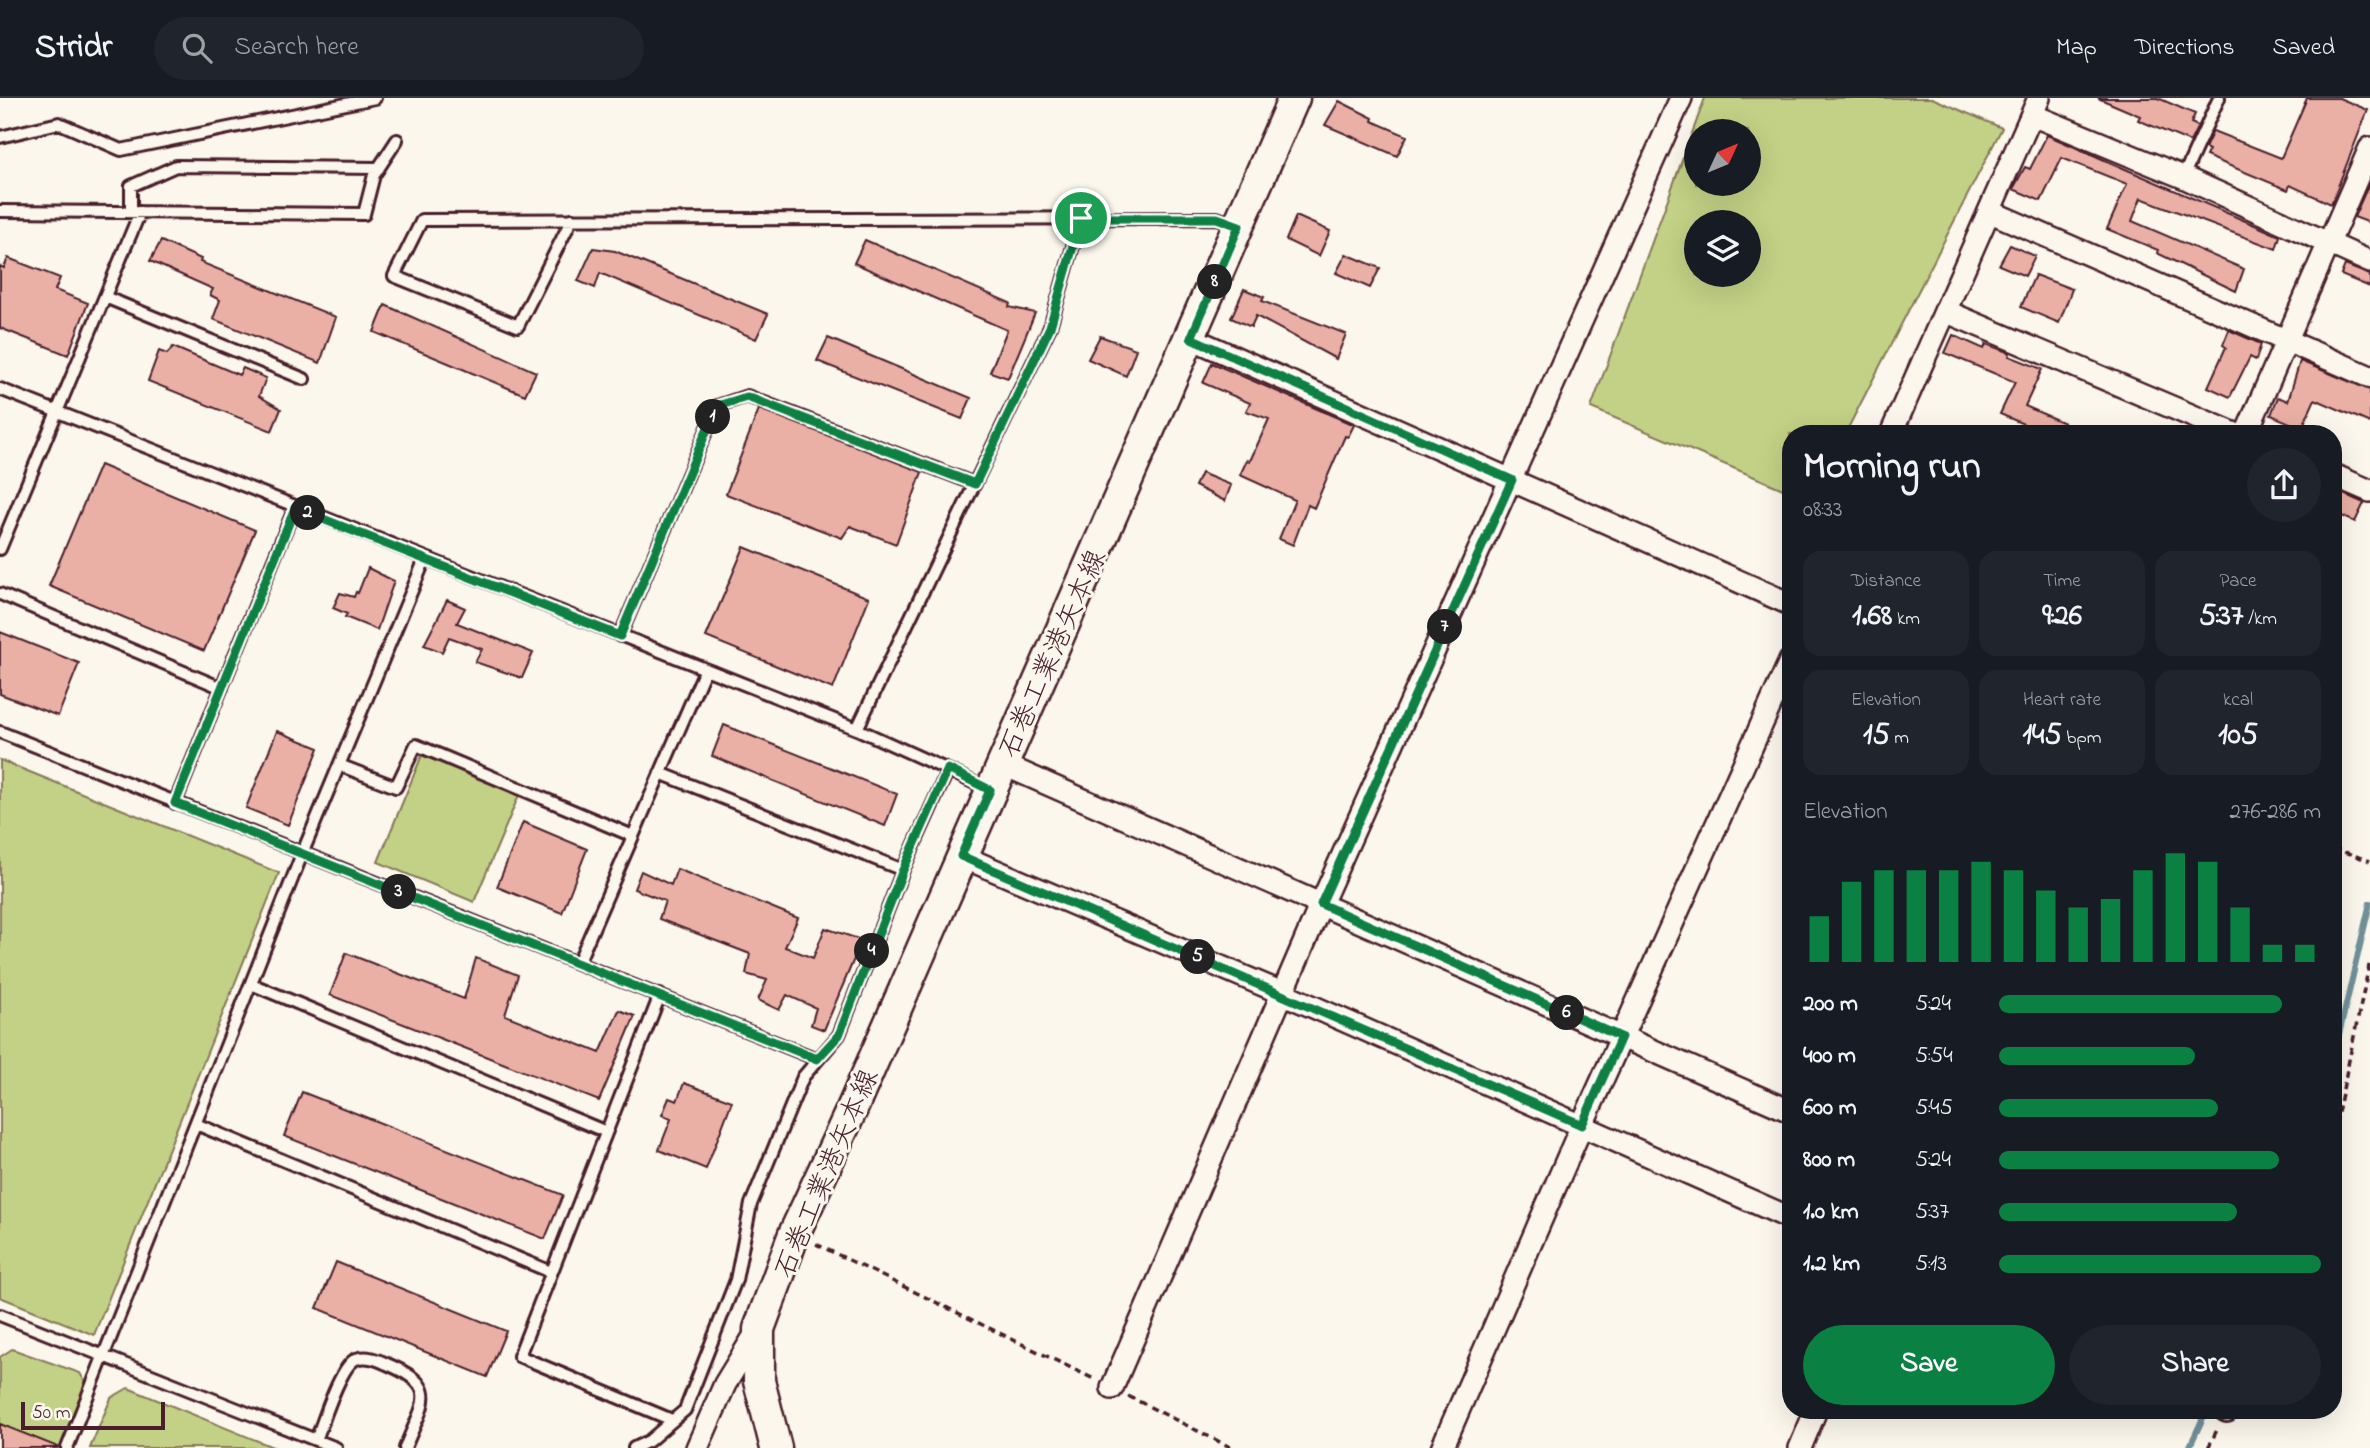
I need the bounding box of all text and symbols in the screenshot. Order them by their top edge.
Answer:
search box [154,17,644,80]
text: Stridr [35,24,112,72]
icon: search [178,29,216,67]
text: Search here [234,29,359,67]
text: Map [2056,31,2097,66]
text: Directions [2135,31,2234,66]
text: Saved [2272,31,2335,66]
north arrow [1684,119,1760,196]
map controls [1684,119,1761,287]
pin [1051,188,1111,248]
icon: arrive [1062,199,1100,237]
button: layers [1684,210,1761,287]
pin: 8 [1198,264,1232,300]
text: 8 [1211,268,1218,295]
pin: 1 [696,400,730,434]
text: 1 [709,403,716,430]
text: Morning run [1803,440,1981,496]
button: share [2247,448,2321,522]
text: 08:33 [1803,494,1843,527]
pin: 2 [290,496,326,530]
text: 2 [303,499,312,526]
street label: 石巻工業港矢本線 [990,544,1118,765]
text: Distance [1851,568,1921,595]
text: Time [2043,568,2081,595]
text: Pace [2219,568,2257,595]
text: 1.68 [1852,595,1892,639]
text: 9:26 [2042,595,2082,639]
text: 5:37 [2199,595,2243,639]
text: km [1892,606,1920,633]
text: /km [2243,606,2277,633]
pin: 7 [1428,610,1462,644]
text: 7 [1441,613,1448,640]
text: Elevation [1851,687,1921,714]
text: Heart rate [2023,687,2101,714]
text: kcal [2223,687,2253,714]
text: 15 [1863,714,1890,758]
text: 145 [2023,714,2062,758]
text: 105 [2218,714,2258,758]
text: m [1890,725,1909,752]
text: bpm [2062,725,2101,752]
text: Elevation [1803,796,1888,829]
text: 276–286 m [2230,796,2321,829]
pin: 3 [382,874,416,910]
text: 3 [395,878,402,905]
pin: 4 [854,934,890,968]
text: 4 [868,937,875,964]
pin: 5 [1180,940,1216,974]
text: 5 [1192,943,1203,970]
text: 200 m [1803,988,1858,1021]
text: 5:24 [1915,988,1951,1021]
pin: 6 [1550,996,1584,1030]
text: 6 [1562,999,1571,1026]
text: 400 m [1803,1040,1856,1073]
text: 5:54 [1915,1040,1953,1073]
street label: 石巻工業港矢本線 [766,1063,891,1285]
text: 600 m [1803,1092,1857,1125]
text: 5:45 [1915,1092,1953,1125]
text: 800 m [1803,1144,1855,1177]
text: 5:24 [1915,1144,1951,1177]
text: 1.0 km [1803,1196,1859,1229]
text: 5:37 [1915,1196,1949,1229]
text: 1.2 km [1803,1248,1860,1281]
text: 5:13 [1915,1248,1947,1281]
button: Save [1803,1325,2055,1405]
button: Share [2069,1325,2321,1405]
scale bar [21,1399,164,1431]
text: 50 m [32,1400,71,1427]

